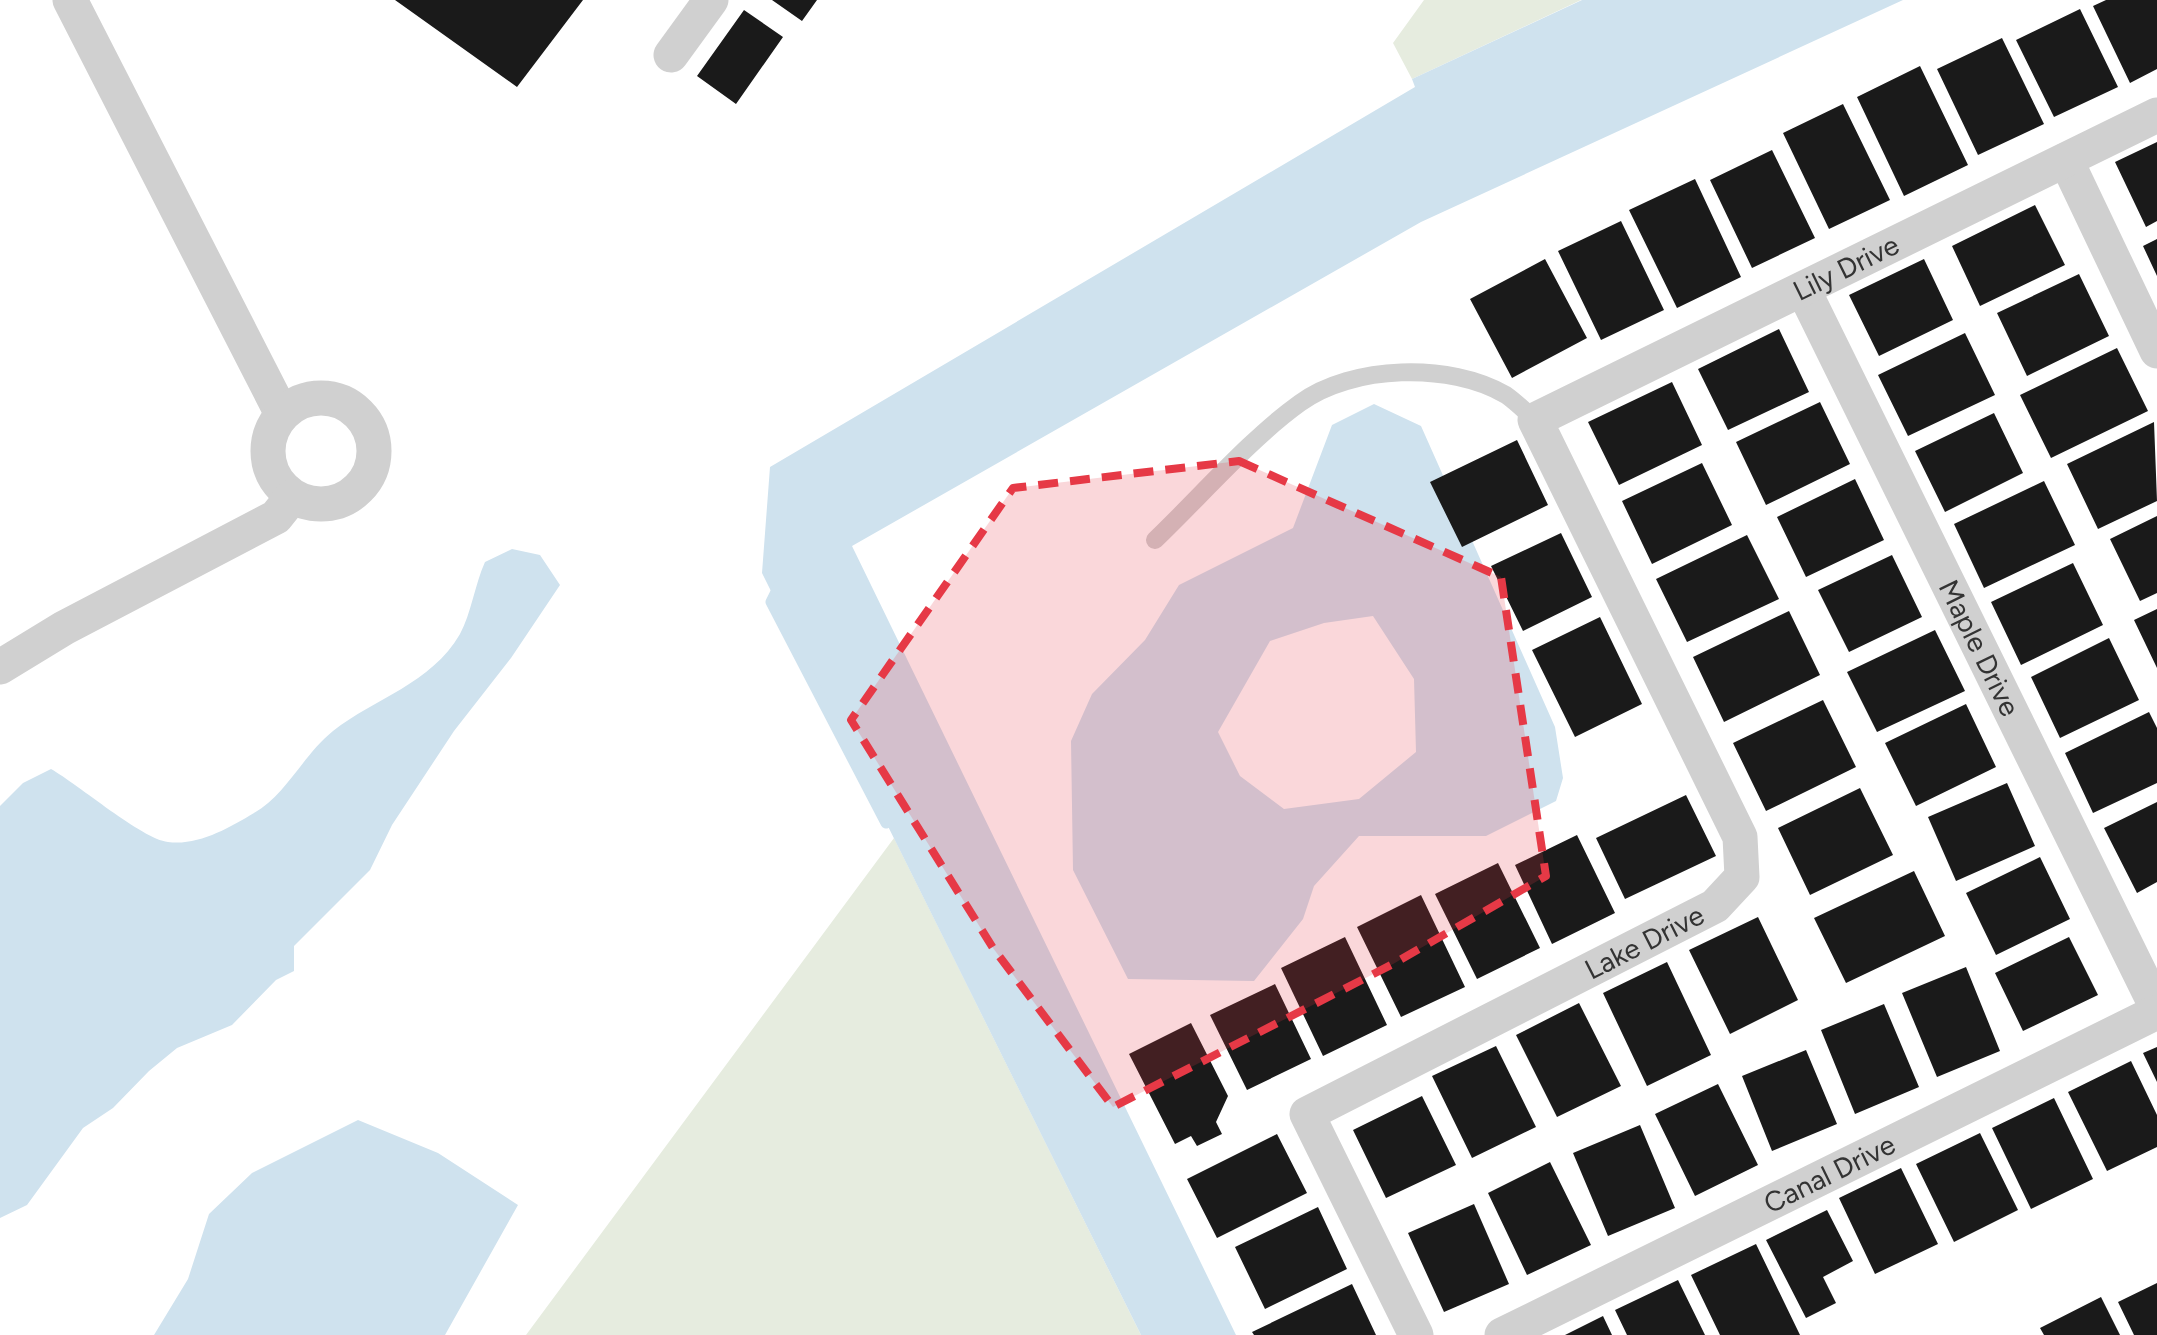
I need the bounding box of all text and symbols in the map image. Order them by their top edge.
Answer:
street label: Lily Drive [1787,227,1904,308]
street label: Maple Drive [1932,574,2028,722]
street label: Lake Drive [1579,898,1710,987]
street label: Canal Drive [1758,1127,1901,1220]

